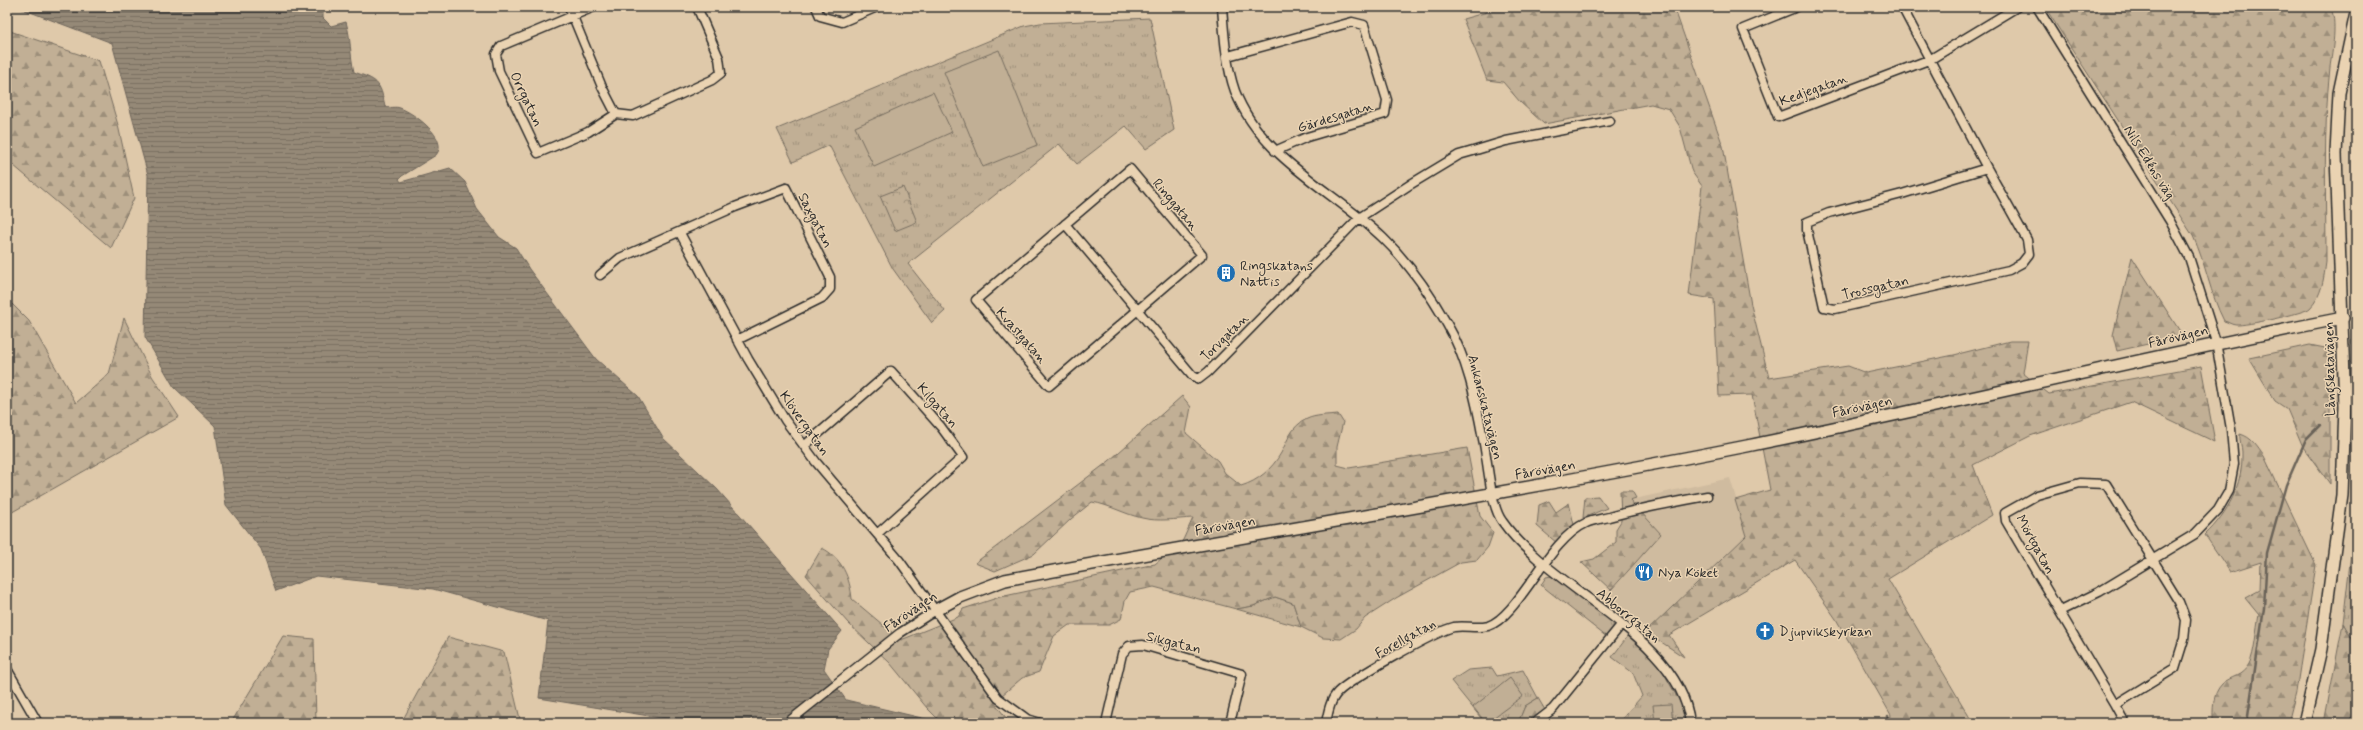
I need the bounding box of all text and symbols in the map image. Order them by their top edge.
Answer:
street label: Orrgatan [505,69,547,130]
street label: Kedjegatan [1777,69,1850,111]
street label: Gärdesgatan [1295,97,1375,137]
street label: Nils Edéns väg [2119,122,2179,203]
street label: Ringgatan [1147,175,1202,235]
street label: Saxgatan [793,190,837,252]
place label: Ringskatans Nattis [1240,257,1313,291]
building icon: Ringskatans Nattis [1215,262,1237,284]
street label: Trossgatan [1840,272,1911,305]
street label: Kvastgatan [992,304,1051,368]
street label: Torvgatan [1197,310,1253,366]
street label: Fårövägen [2146,321,2210,353]
street label: Långskatavägen [2320,322,2342,416]
street label: Ankarskatavägen [1463,353,1507,462]
street label: Kilgatan [912,379,962,433]
street label: Klövergatan [774,387,833,460]
street label: Fårövägen [1830,392,1894,422]
street label: Fårövägen [1514,456,1577,484]
street label: Fårövägen [1194,512,1257,540]
street label: Mörtgatan [2011,512,2059,578]
restaurant icon: Nya Köket [1633,561,1655,583]
place label: Nya Köket [1658,564,1718,582]
street label: Abborrgatan [1591,584,1664,649]
street label: Fårövägen [880,587,941,636]
street label: Forellgatan [1372,615,1440,665]
church icon: Djupvikskyrkan [1754,620,1776,642]
place label: Djupvikskyrkan [1779,623,1872,641]
street label: Sikgatan [1144,627,1203,659]

